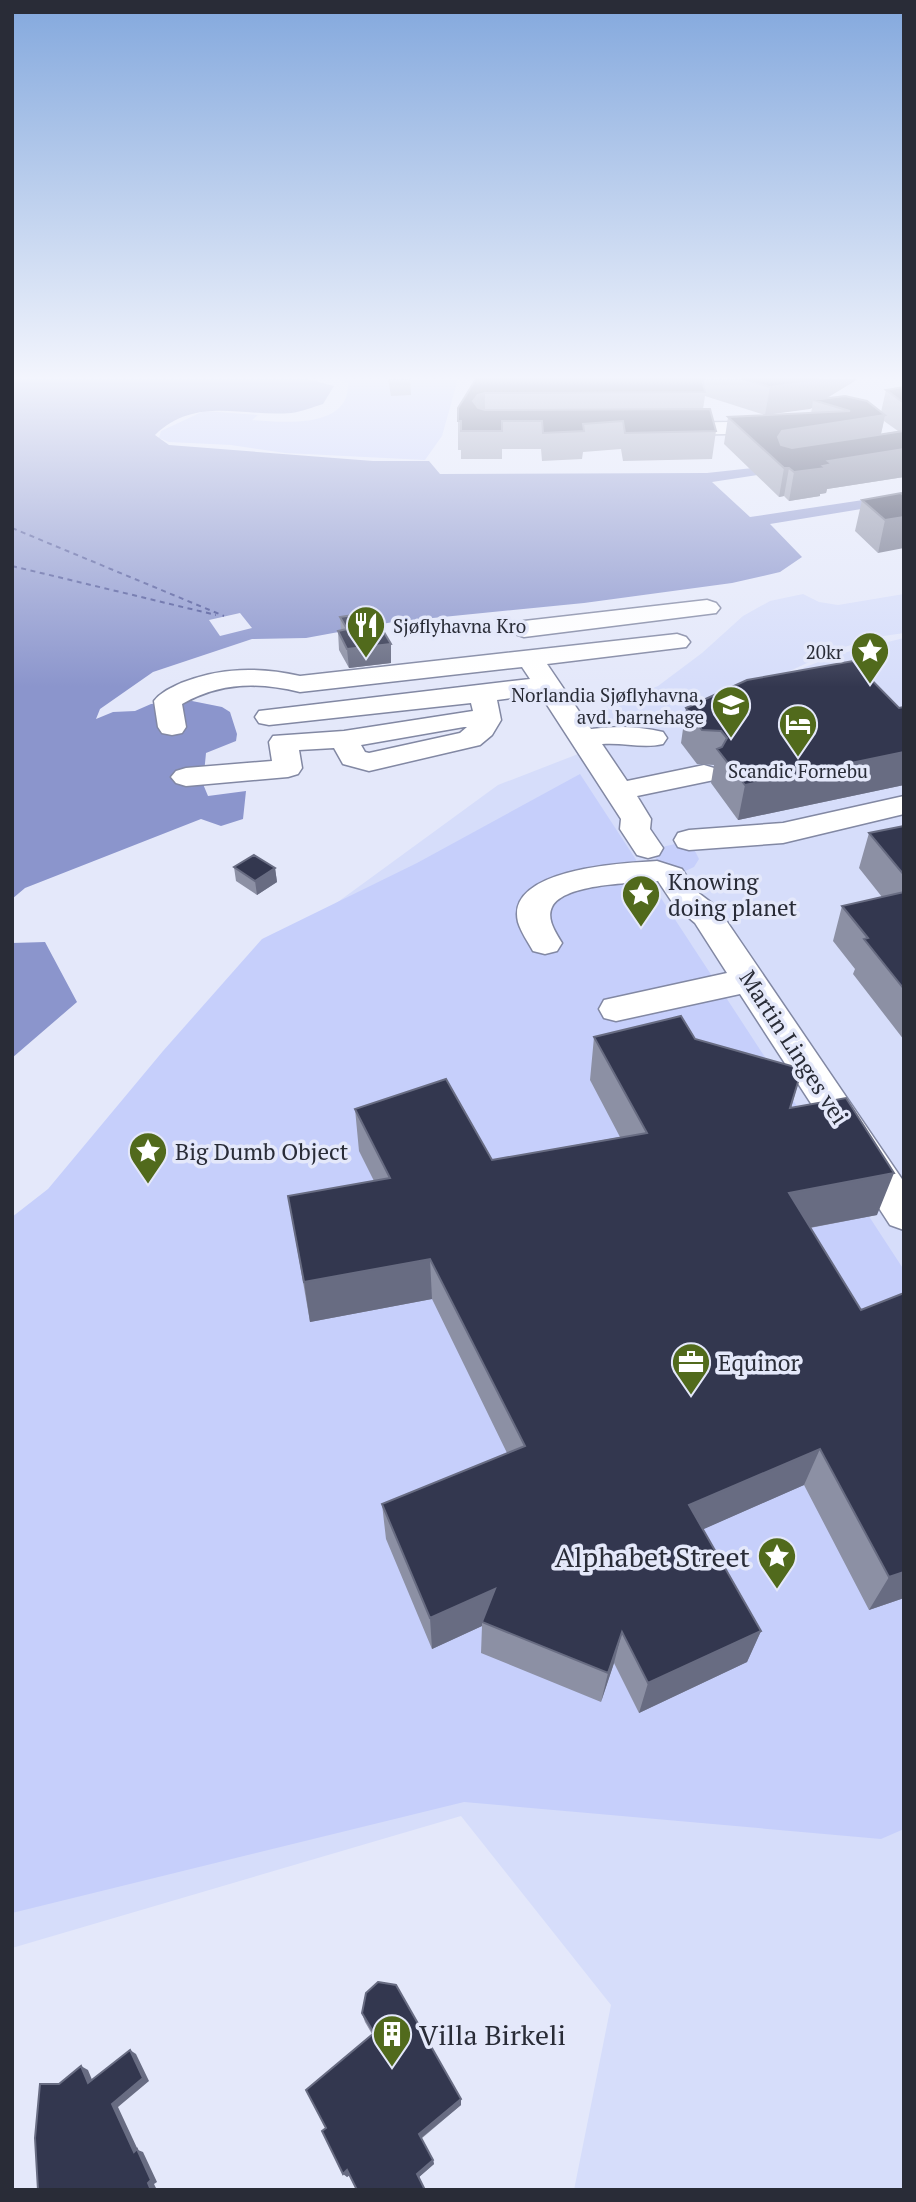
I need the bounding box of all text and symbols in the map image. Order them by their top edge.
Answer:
restaurant icon: Sjøflyhavna Kro [345,604,387,659]
place label: Sjøflyhavna Kro [393,613,526,638]
place icon: 20kr [849,630,891,685]
place label: 20kr [806,639,844,664]
place label: Norlandia Sjøflyhavna, avd. barnehage [511,682,704,729]
school or university icon: Norlandia Sjøflyhavna, avd. barnehage [710,684,752,739]
hotel icon: Scandic Fornebu [777,703,819,758]
place label: Scandic Fornebu [728,758,868,783]
place label: Knowing doing planet [668,866,798,923]
place icon: Knowing doing planet [620,873,662,928]
street label: Martin Linges vei [733,964,855,1130]
place icon: Big Dumb Object [127,1130,169,1185]
place label: Big Dumb Object [175,1136,349,1167]
office icon: Equinor [670,1341,712,1396]
place label: Equinor [718,1347,799,1378]
place icon: Alphabet Street [756,1535,798,1590]
place label: Alphabet Street [555,1538,751,1575]
building icon: Villa Birkeli [371,2013,413,2068]
place label: Villa Birkeli [419,2016,566,2053]

